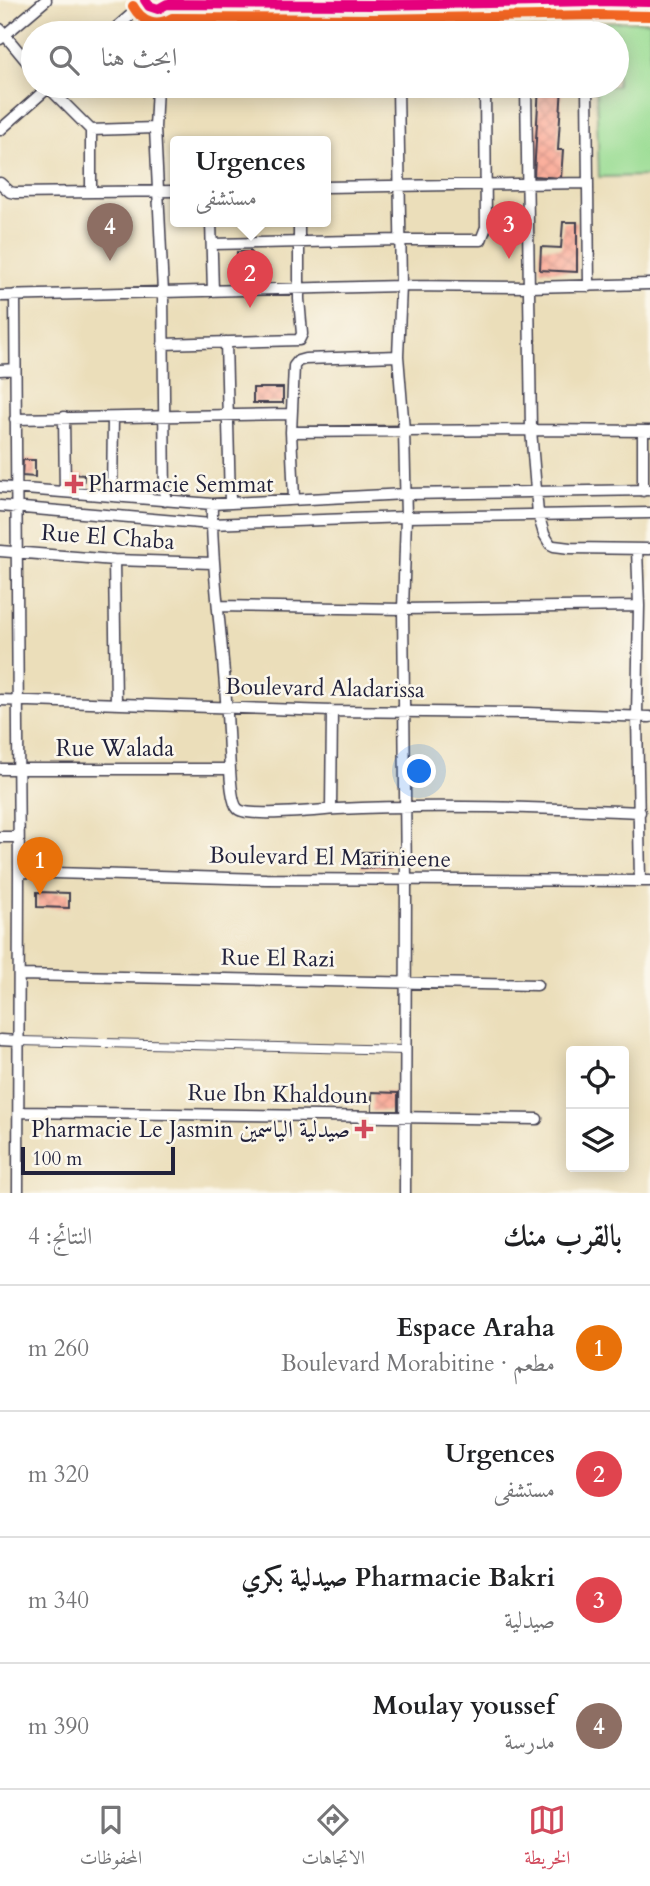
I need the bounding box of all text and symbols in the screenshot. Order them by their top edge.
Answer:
search box [21,21,629,98]
text: ابحث هنا [101,40,177,75]
icon: search [45,41,83,79]
popup [170,136,331,227]
text: Urgences [195,144,306,179]
text: مستشفى [195,182,257,213]
pin: 3 [486,201,532,259]
pin: 4 [87,203,133,261]
pin: 2 [227,250,273,308]
place label: Pharmacie Semmat [88,469,274,500]
marker: Pharmacie Semmat [66,476,82,492]
street label: Rue El Chaba [40,517,176,557]
street label: Boulevard Aladarissa [225,671,425,705]
street label: Rue Walada [56,733,174,764]
your location [402,754,436,788]
pin: 1 [17,837,63,895]
street label: Boulevard El Marinieene [209,839,451,875]
street label: Rue El Razi [221,942,335,974]
map controls [566,1046,629,1172]
button: locate [566,1046,629,1109]
street label: Rue Ibn Khaldoun [187,1077,369,1111]
button: layers [566,1109,629,1172]
place label: Pharmacie Le Jasmin صيدلية الياسمين [31,1114,350,1145]
marker: Pharmacie Le Jasmin صيدلية الياسمين [356,1121,372,1137]
scale bar [21,1144,175,1176]
text: 100 m [32,1146,82,1172]
text: بالقرب منك [503,1216,622,1257]
text: النتائج: 4 [28,1221,92,1252]
text: Espace Araha [397,1310,555,1345]
text: 260 m [28,1333,89,1364]
text: 1 [593,1333,605,1364]
text: مطعم · Boulevard Morabitine [281,1348,555,1379]
text: Urgences [445,1436,555,1471]
text: 320 m [28,1459,89,1490]
text: 2 [593,1459,605,1490]
text: مستشفى [494,1474,555,1505]
text: Pharmacie Bakri صيدلية بكري [241,1560,555,1595]
text: 340 m [28,1585,89,1616]
text: 3 [593,1585,605,1616]
text: صيدلية [504,1605,555,1636]
text: Moulay youssef [373,1688,555,1723]
text: 390 m [28,1711,89,1742]
text: 4 [593,1711,605,1742]
text: مدرسة [504,1726,555,1757]
tab: المحفوظات [80,1801,142,1876]
tab: الاتجاهات [301,1801,365,1876]
tab: الخريطة [524,1801,570,1876]

